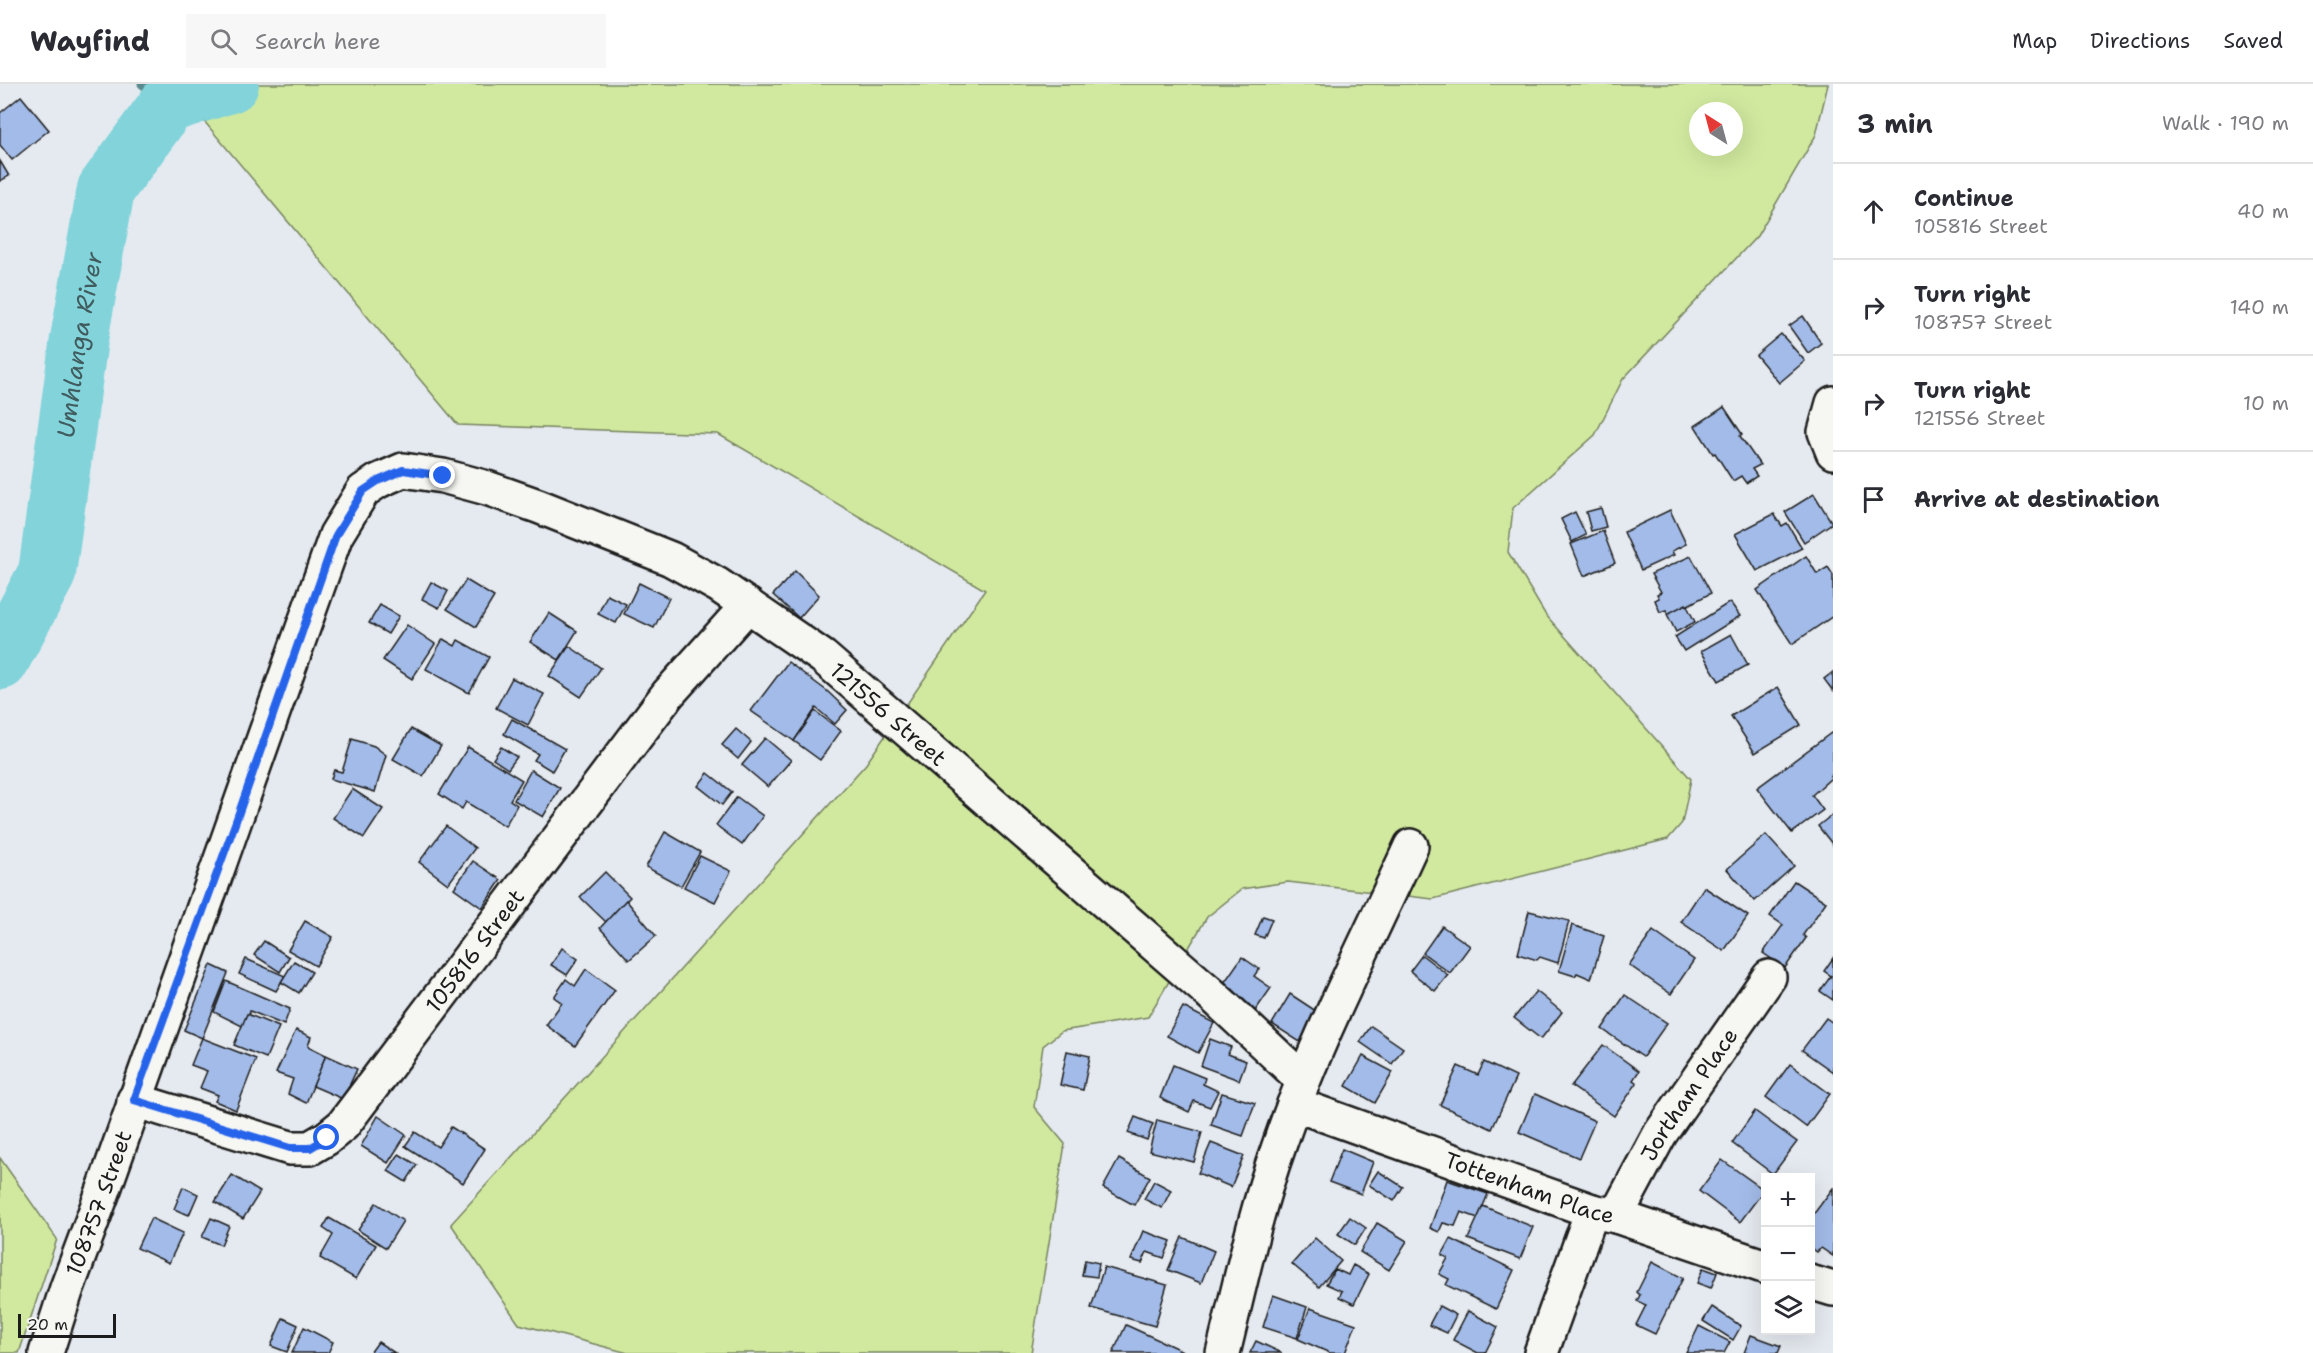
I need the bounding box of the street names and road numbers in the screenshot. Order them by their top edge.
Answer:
street label: 121556 Street [824,656,952,773]
street label: 105816 Street [419,883,531,1018]
street label: Jortham Place [1634,1022,1744,1166]
street label: 108757 Street [59,1127,139,1280]
street label: Tottenham Place [1441,1145,1617,1230]

